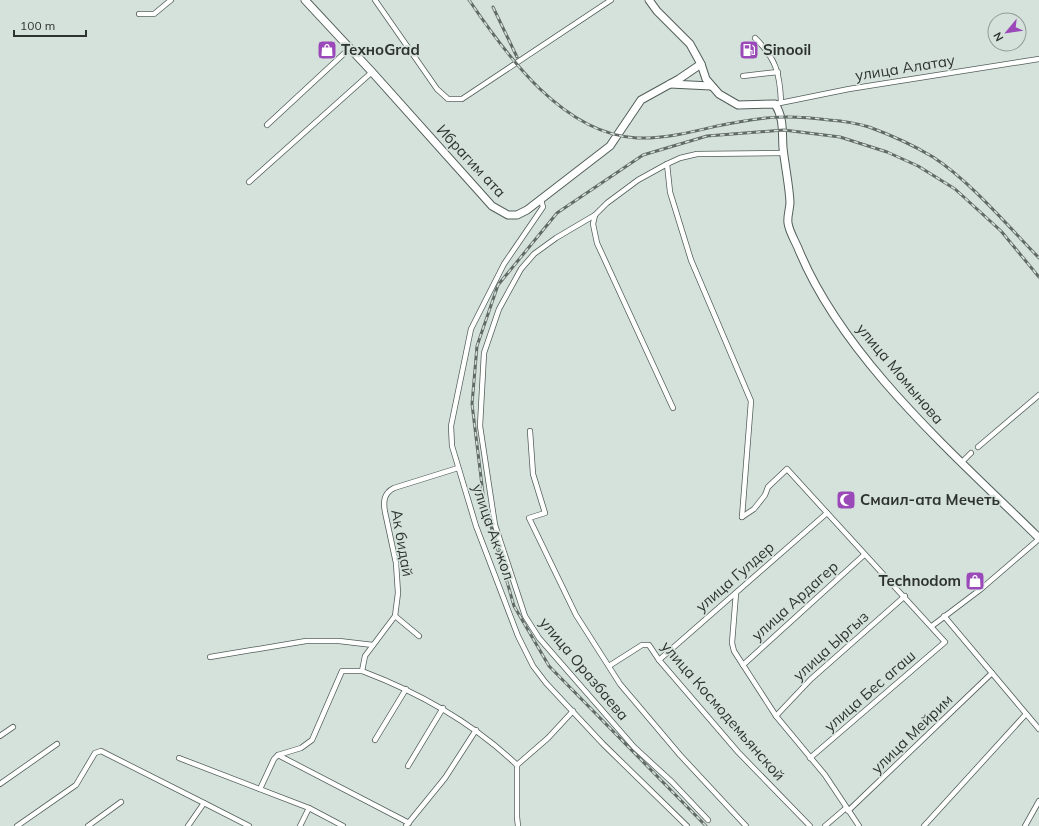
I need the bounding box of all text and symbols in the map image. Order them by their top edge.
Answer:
scale bar [14,12,86,38]
north arrow [987,12,1027,52]
text: 100 m [20,18,55,33]
text: N [990,30,1006,44]
shop icon: ТехноGrad [316,39,338,61]
fuel station icon: Sinooil [738,39,760,61]
place label: ТехноGrad [341,40,420,59]
place label: Sinooil [763,40,811,59]
street label: улица Алатау [854,50,956,85]
street label: Ибрагим ата [433,120,510,201]
street label: улица Момынова [853,319,948,428]
street label: улица Ак жол [468,481,519,582]
mosque icon: Смаил-ата Мечеть [835,489,857,511]
place label: Смаил-ата Мечеть [860,490,1000,509]
street label: Ак бидай [387,508,418,578]
street label: улица Гулдер [692,537,778,616]
street label: улица Ардагер [747,557,842,645]
shop icon: Technodom [964,570,986,592]
place label: Technodom [878,571,961,590]
street label: улица Ыргыз [789,607,872,685]
street label: улица Оразбаева [536,613,633,724]
street label: улица Космодемьянской [658,637,789,784]
street label: улица Бес агаш [820,646,919,735]
street label: улица Мейрим [867,690,956,777]

